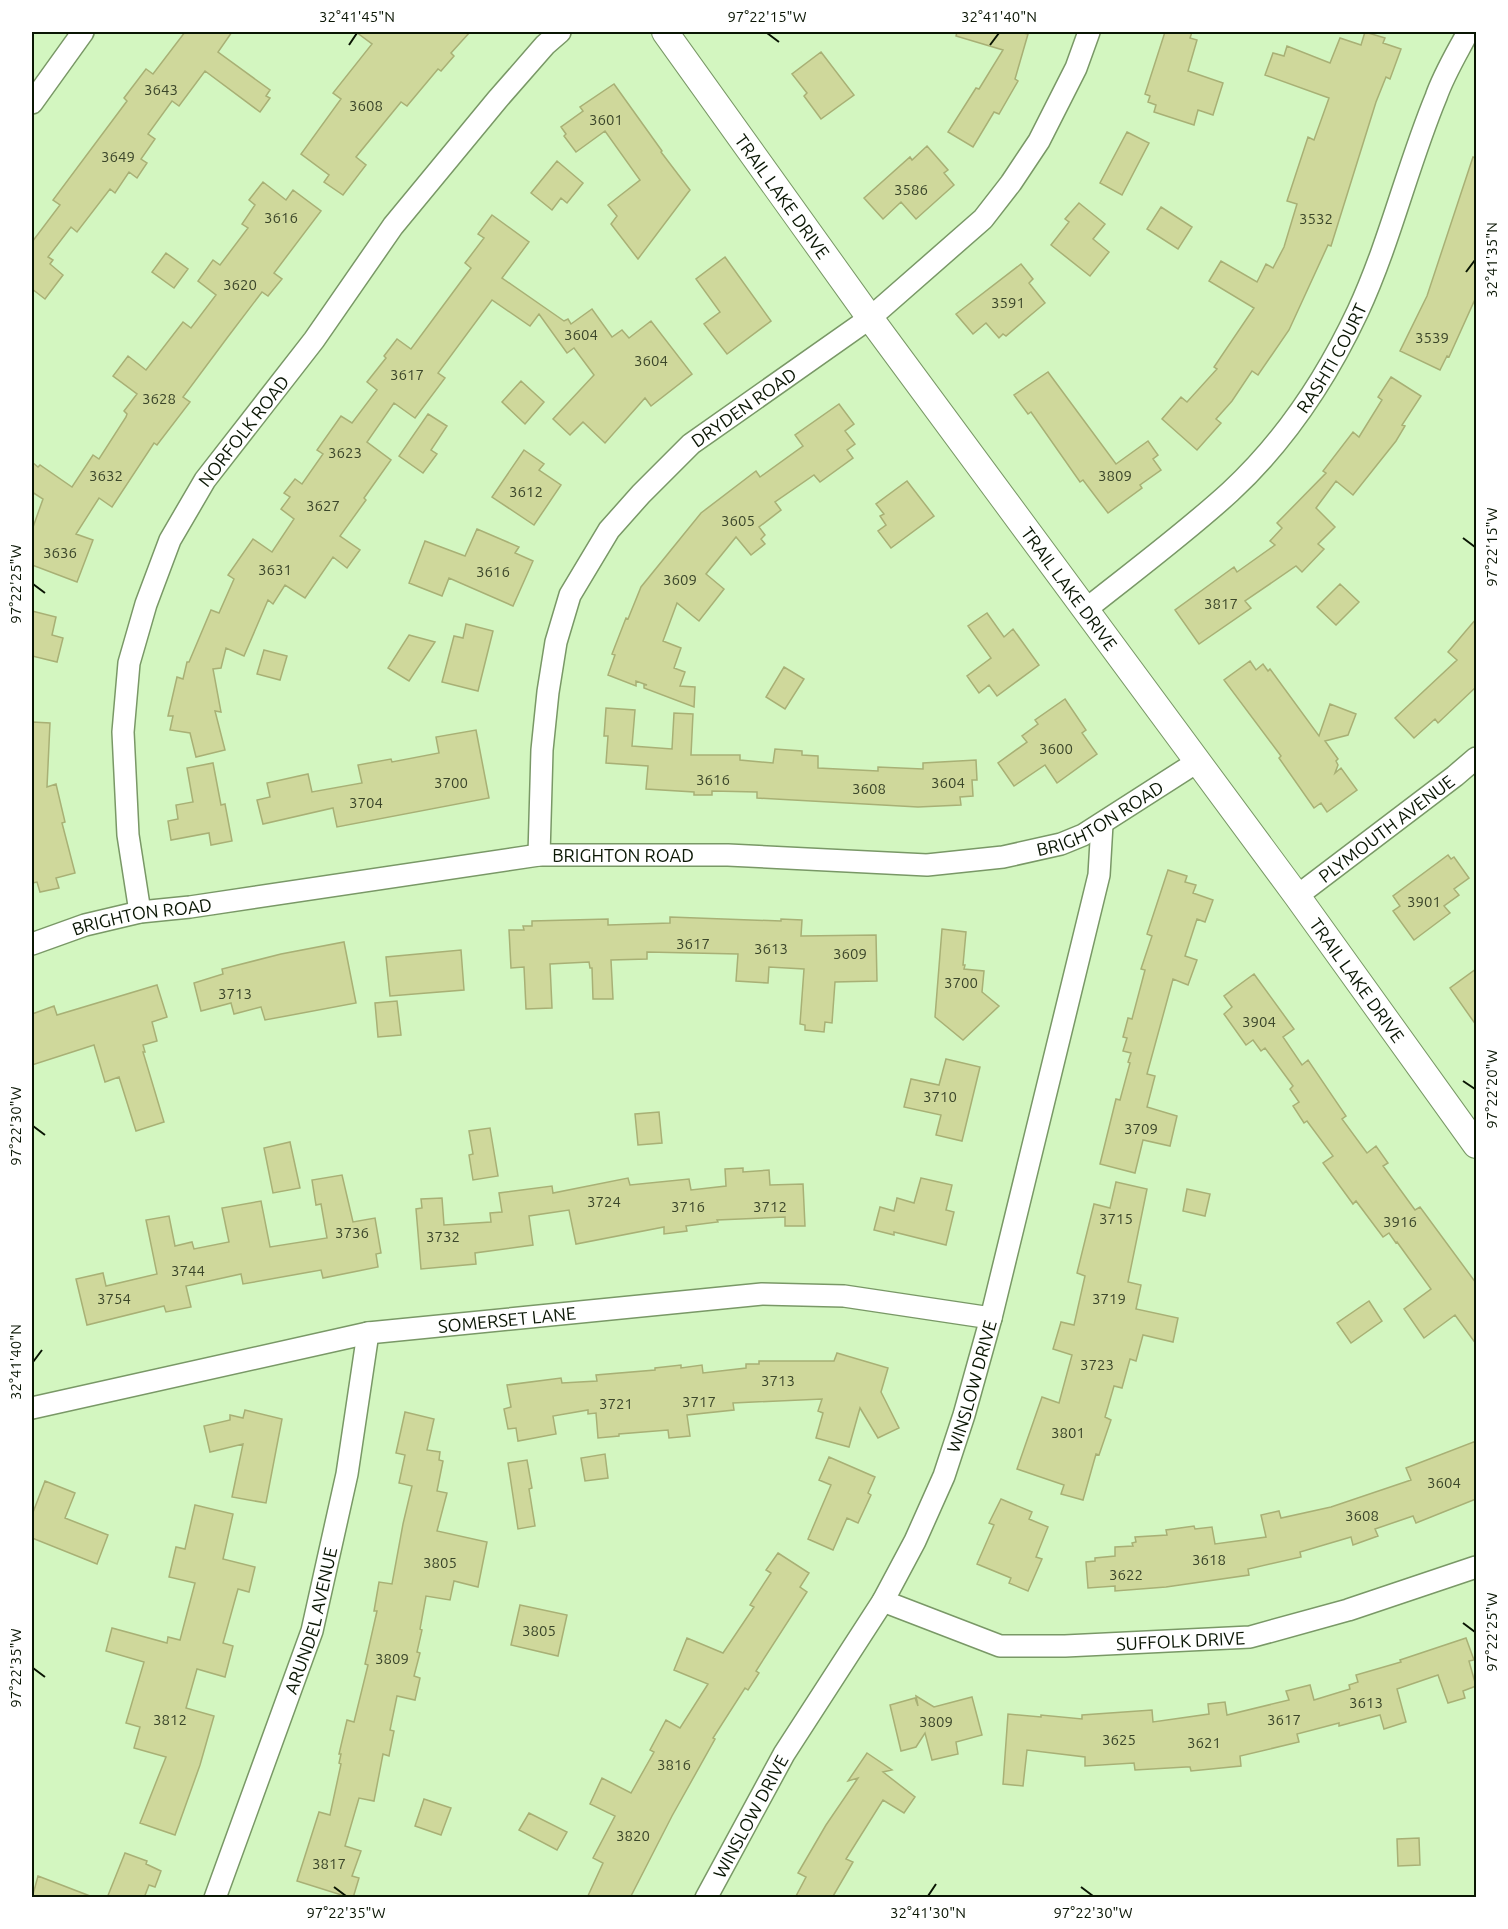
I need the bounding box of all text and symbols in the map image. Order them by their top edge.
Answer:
text: 32°41'45"N [319,8,395,25]
text: 97°22'15"W [727,8,807,25]
text: 32°41'40"N [961,8,1037,25]
house number: 3643 [144,81,178,98]
house number: 3608 [349,97,383,114]
house number: 3601 [589,111,623,128]
street label: TRAIL LAKE DRIVE [731,130,834,262]
house number: 3649 [101,148,135,165]
house number: 3586 [894,181,928,198]
house number: 3616 [264,209,298,226]
house number: 3532 [1299,210,1333,227]
text: 32°41'35"N [1483,222,1500,298]
house number: 3620 [223,276,257,293]
house number: 3591 [991,294,1025,311]
street label: RASHTI COURT [1292,300,1370,416]
house number: 3604 [564,326,598,343]
house number: 3539 [1415,329,1449,346]
house number: 3604 [634,352,668,369]
street label: DRYDEN ROAD [687,363,800,451]
house number: 3617 [390,366,424,383]
street label: NORFOLK ROAD [194,371,293,490]
house number: 3628 [142,390,176,407]
house number: 3623 [328,444,362,461]
house number: 3632 [89,467,123,484]
house number: 3809 [1098,467,1132,484]
house number: 3612 [509,483,543,500]
house number: 3627 [306,497,340,514]
text: 97°22'15"W [1483,507,1500,587]
house number: 3605 [721,512,755,529]
street label: TRAIL LAKE DRIVE [1018,523,1122,654]
text: 97°22'25"W [7,544,24,624]
house number: 3636 [43,544,77,561]
house number: 3631 [258,561,292,578]
house number: 3616 [476,563,510,580]
house number: 3609 [663,571,697,588]
house number: 3817 [1204,595,1238,612]
house number: 3600 [1039,740,1073,757]
street label: PLYMOUTH AVENUE [1315,770,1458,886]
house number: 3616 [696,771,730,788]
house number: 3700 [434,774,468,791]
house number: 3604 [931,774,965,791]
street label: BRIGHTON ROAD [1034,776,1167,859]
house number: 3608 [852,780,886,797]
house number: 3704 [349,794,383,811]
street label: BRIGHTON ROAD [552,845,694,865]
house number: 3901 [1407,893,1441,910]
street label: BRIGHTON ROAD [69,894,213,939]
street label: TRAIL LAKE DRIVE [1306,914,1409,1046]
house number: 3617 [676,935,710,952]
house number: 3613 [754,940,788,957]
house number: 3609 [833,945,867,962]
house number: 3700 [944,974,978,991]
house number: 3713 [218,985,252,1002]
house number: 3904 [1242,1013,1276,1030]
text: 97°22'20"W [1483,1049,1500,1129]
text: 97°22'30"W [7,1086,24,1166]
house number: 3710 [923,1088,957,1105]
house number: 3709 [1124,1120,1158,1137]
house number: 3724 [587,1193,621,1210]
house number: 3716 [671,1198,705,1215]
house number: 3712 [753,1198,787,1215]
house number: 3715 [1099,1210,1133,1227]
house number: 3916 [1383,1213,1417,1230]
house number: 3736 [335,1224,369,1241]
house number: 3732 [426,1228,460,1245]
house number: 3744 [171,1262,205,1279]
house number: 3754 [97,1290,131,1307]
house number: 3719 [1092,1290,1126,1307]
street label: SOMERSET LANE [437,1302,577,1336]
street label: WINSLOW DRIVE [942,1318,1000,1455]
text: 32°41'40"N [7,1324,24,1400]
house number: 3723 [1080,1356,1114,1373]
house number: 3713 [761,1372,795,1389]
house number: 3717 [682,1393,716,1410]
house number: 3721 [599,1395,633,1412]
house number: 3801 [1051,1424,1085,1441]
house number: 3604 [1427,1474,1461,1491]
house number: 3608 [1345,1507,1379,1524]
street label: ARUNDEL AVENUE [280,1545,340,1696]
house number: 3618 [1192,1551,1226,1568]
house number: 3805 [423,1554,457,1571]
house number: 3622 [1109,1566,1143,1583]
text: 97°22'25"W [1483,1592,1500,1672]
house number: 3805 [522,1622,556,1639]
street label: SUFFOLK DRIVE [1116,1627,1245,1654]
text: 97°22'35"W [7,1628,24,1708]
house number: 3809 [375,1650,409,1667]
house number: 3613 [1349,1694,1383,1711]
house number: 3812 [153,1711,187,1728]
house number: 3617 [1267,1711,1301,1728]
house number: 3809 [919,1713,953,1730]
house number: 3625 [1102,1731,1136,1748]
house number: 3621 [1187,1734,1221,1751]
street label: WINSLOW DRIVE [709,1751,792,1881]
house number: 3816 [657,1756,691,1773]
house number: 3820 [616,1827,650,1844]
house number: 3817 [312,1855,346,1872]
text: 97°22'35"W [306,1904,386,1921]
text: 32°41'30"N [890,1904,966,1921]
text: 97°22'30"W [1053,1904,1133,1921]

